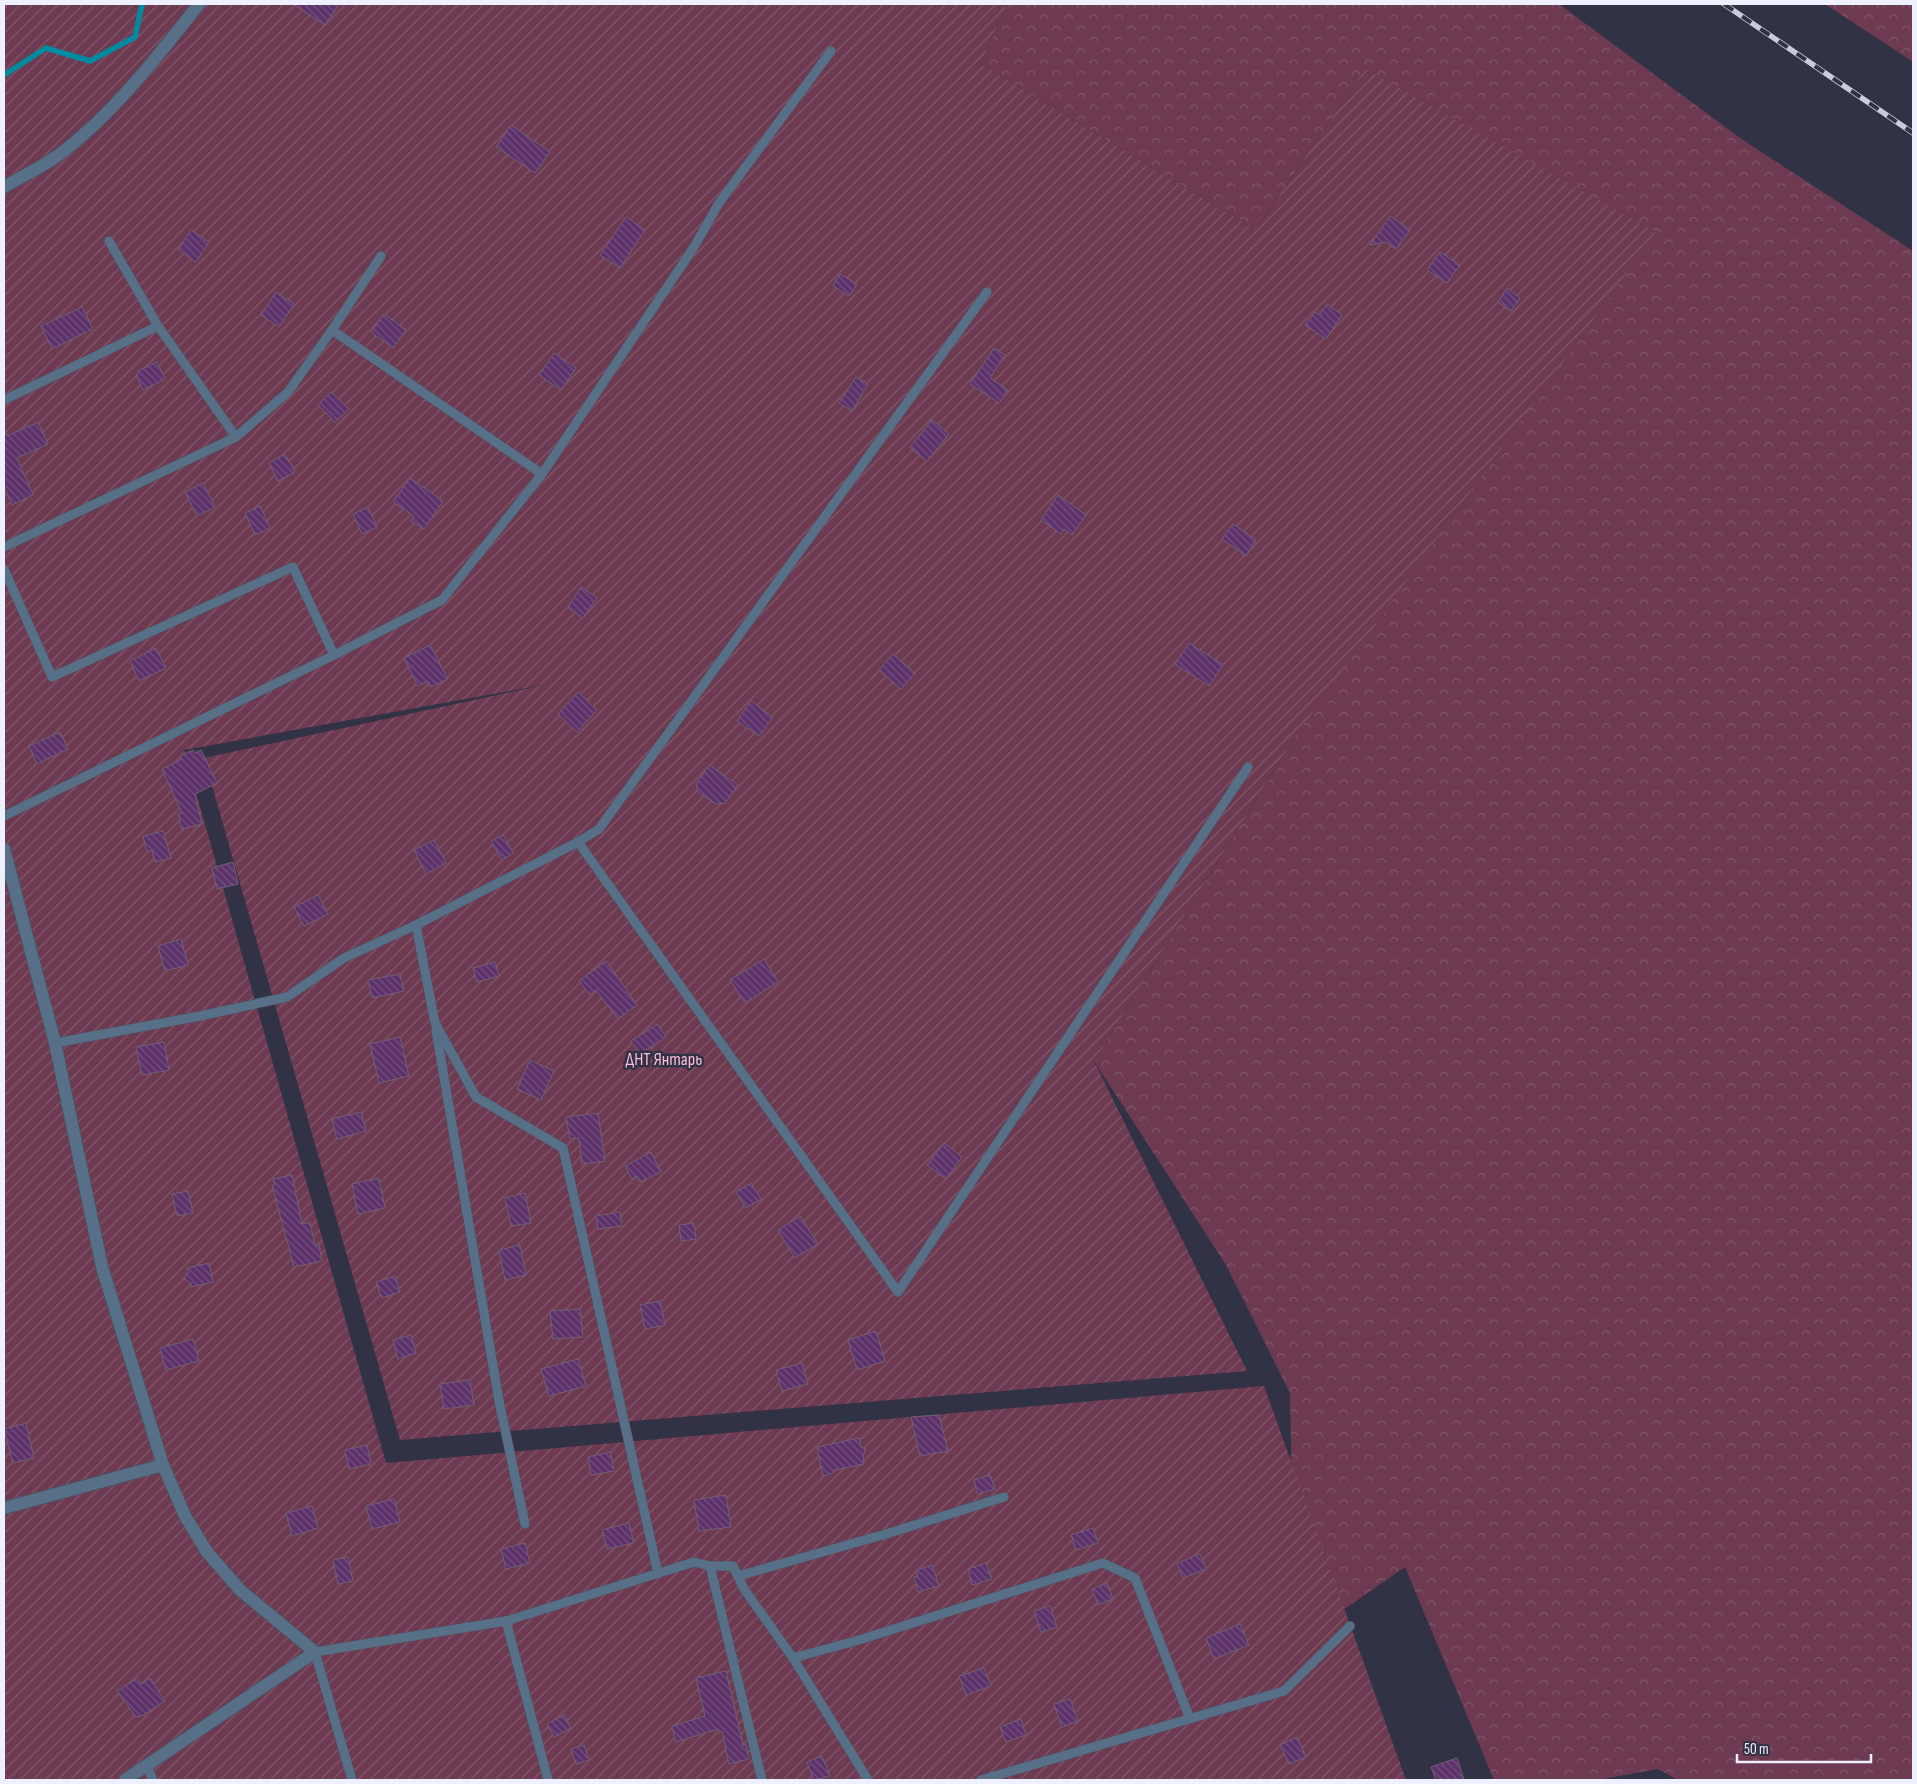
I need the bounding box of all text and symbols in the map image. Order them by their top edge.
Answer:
park label: ДНТ Янтарь [626,1049,702,1070]
scale bar [1737,1732,1871,1764]
text: 50 m [1744,1740,1769,1759]

